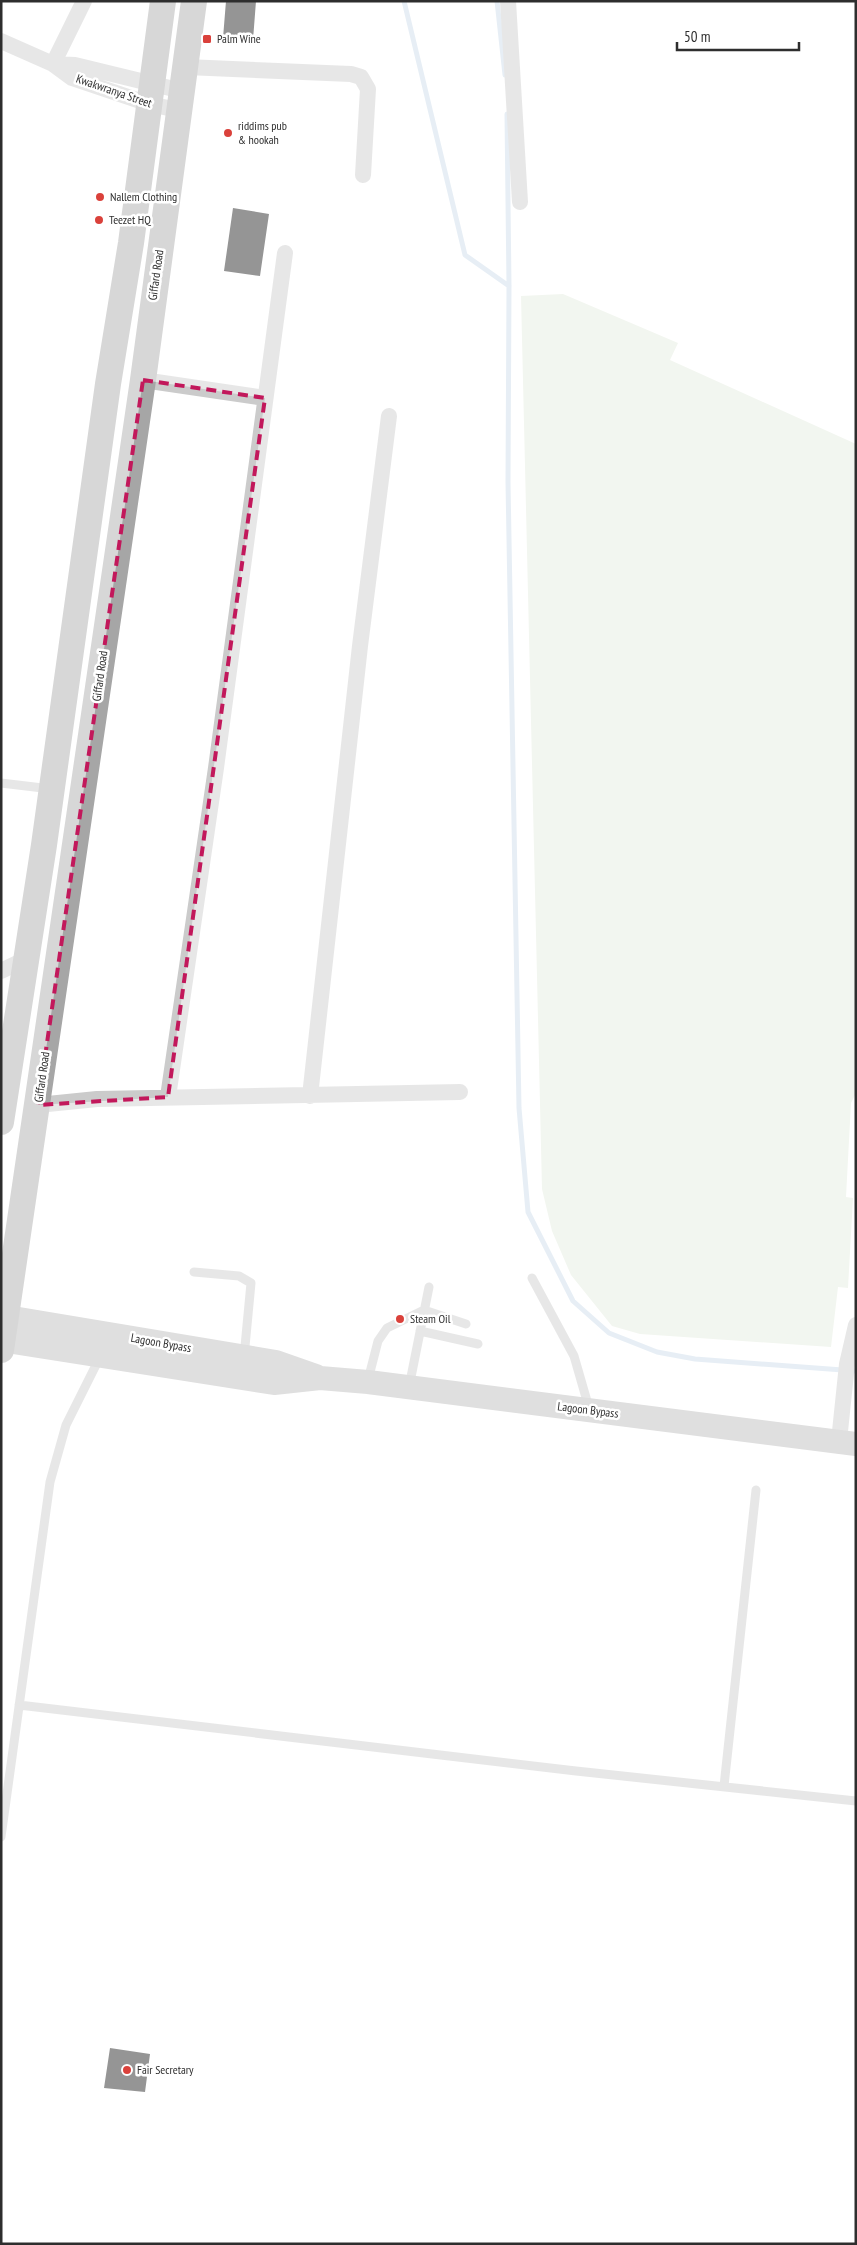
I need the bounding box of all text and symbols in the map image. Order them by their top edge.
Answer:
scale bar [677,20,800,52]
text: 50 m [684,27,710,46]
place label: Palm Wine [217,31,261,46]
marker: Palm Wine [201,33,213,45]
street label: Kwakwranya Street [74,71,155,111]
place label: riddims pub & hookah [238,118,287,147]
marker: riddims pub & hookah [222,127,234,139]
place label: Nallem Clothing [110,189,177,204]
marker: Nallem Clothing [94,191,106,203]
place label: Teezet HQ [109,212,151,227]
marker: Teezet HQ [93,214,105,226]
street label: Giffard Road [145,249,166,301]
street label: Giffard Road [89,650,110,702]
street label: Giffard Road [31,1051,52,1103]
place label: Steam Oil [410,1311,451,1326]
marker: Steam Oil [394,1313,406,1325]
street label: Lagoon Bypass [130,1330,193,1355]
street label: Lagoon Bypass [557,1398,619,1421]
place label: Fair Secretary [137,2062,194,2077]
marker: Fair Secretary [121,2064,133,2076]

